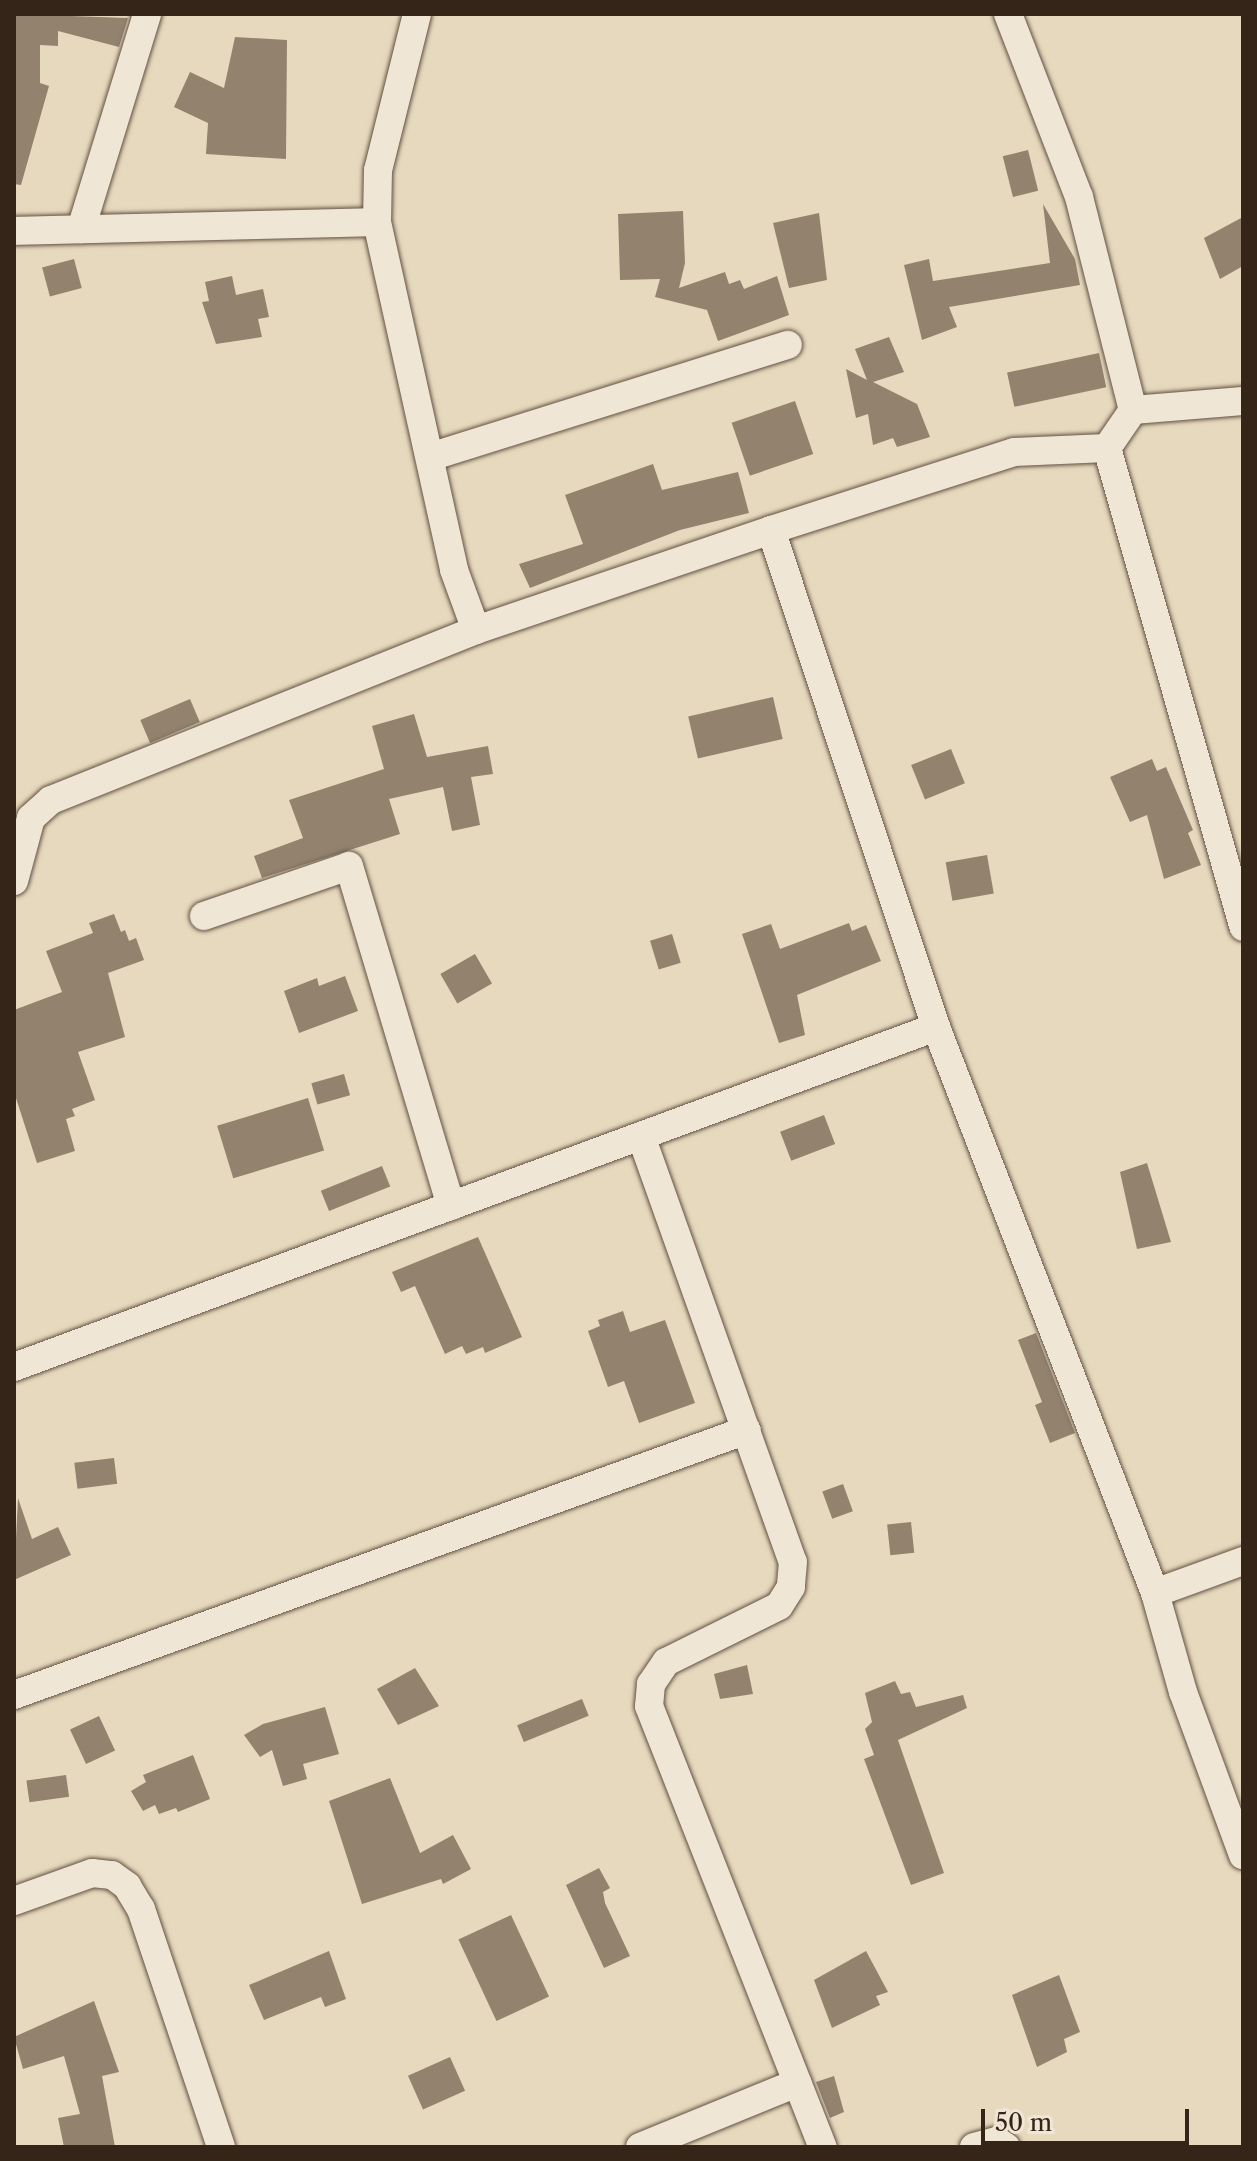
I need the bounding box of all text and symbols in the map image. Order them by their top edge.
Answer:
scale bar [985,2093,1193,2143]
text: 50 m [995,2108,1052,2137]

